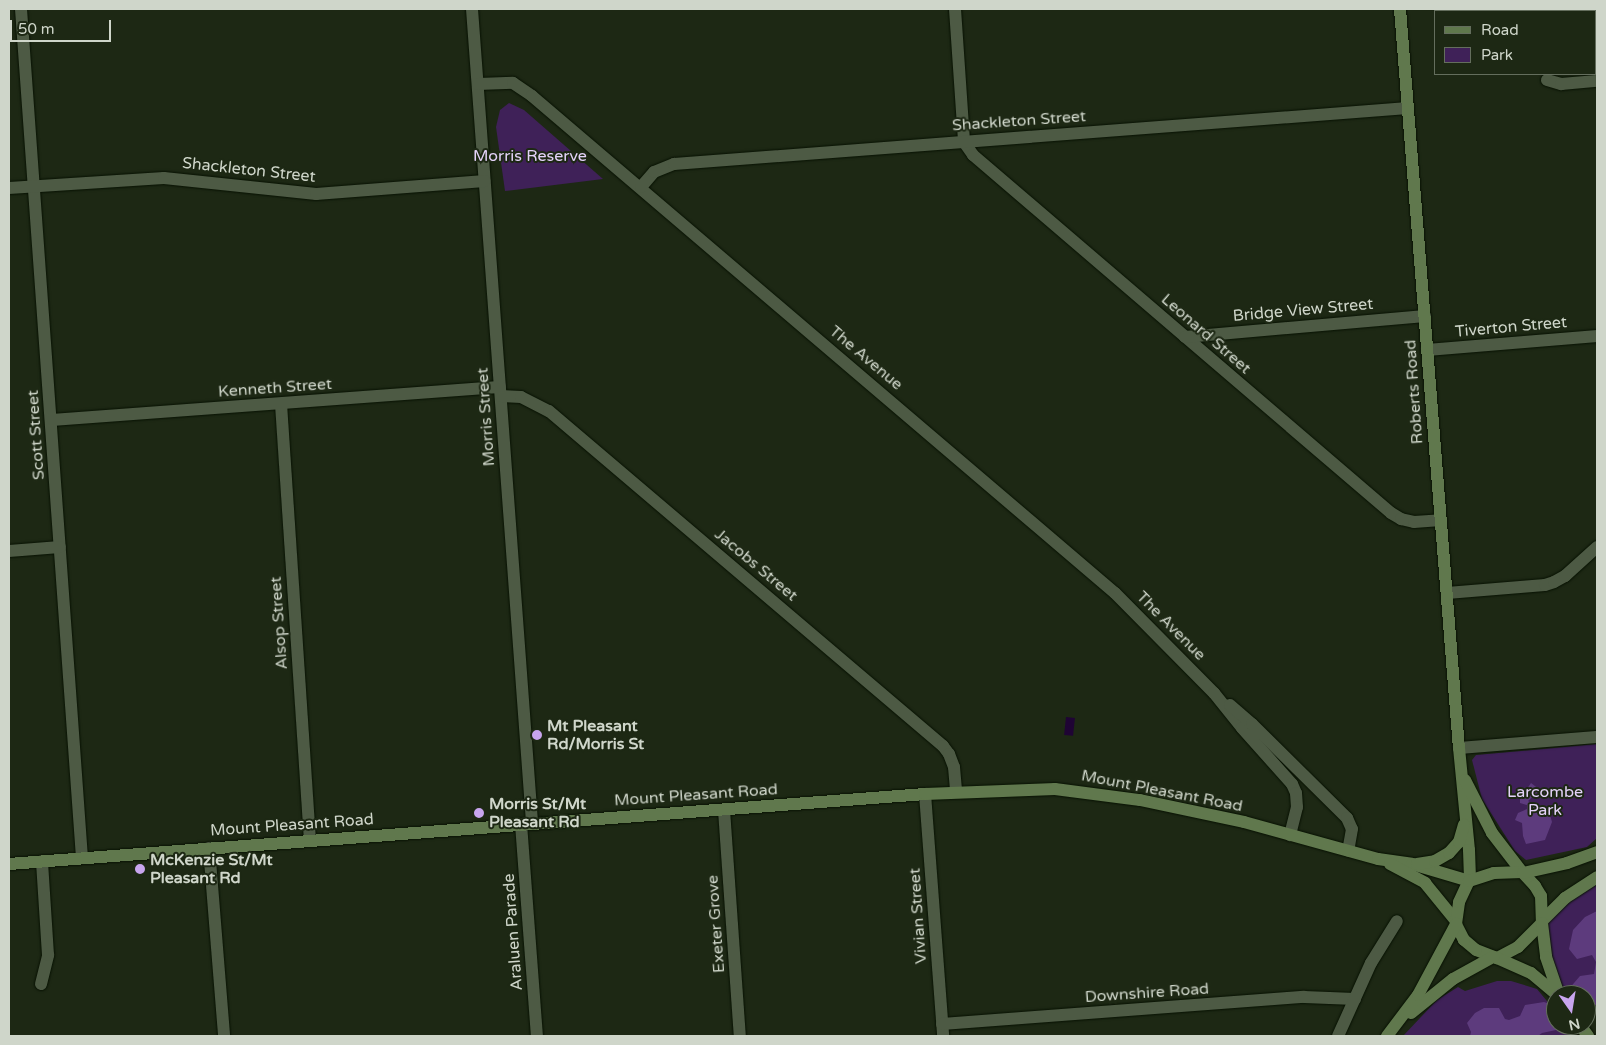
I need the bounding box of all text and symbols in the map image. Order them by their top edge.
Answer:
scale bar [12,10,114,42]
legend [1434,10,1596,75]
text: 50 m [18,20,55,38]
text: Road [1481,21,1519,39]
text: Park [1481,46,1513,64]
street label: Shackleton Street [951,107,1087,135]
park label: Morris Reserve [473,146,587,166]
street label: Shackleton Street [181,153,317,187]
street label: Leonard Street [1157,290,1255,378]
street label: Bridge View Street [1232,294,1374,326]
street label: Tiverton Street [1454,313,1568,341]
street label: The Avenue [825,322,907,394]
street label: Roberts Road [1401,339,1427,445]
street label: Morris Street [473,367,499,467]
street label: Kenneth Street [217,374,333,402]
street label: Scott Street [23,389,49,481]
street label: Jacobs Street [711,525,801,605]
street label: Alsop Street [266,576,292,670]
street label: The Avenue [1132,587,1210,665]
place label: Mt Pleasant Rd/Morris St [547,716,644,754]
marker: Mt Pleasant Rd/Morris St [531,729,543,741]
street label: Mount Pleasant Road [1080,766,1244,816]
street label: Mount Pleasant Road [614,780,778,810]
park label: Larcombe Park [1507,782,1583,820]
place label: Morris St/Mt Pleasant Rd [489,794,586,832]
marker: Morris St/Mt Pleasant Rd [473,807,485,819]
street label: Mount Pleasant Road [210,810,374,840]
place label: McKenzie St/Mt Pleasant Rd [150,850,273,888]
marker: McKenzie St/Mt Pleasant Rd [134,863,146,875]
street label: Vivian Street [905,867,931,965]
street label: Araluen Parade [499,873,527,991]
street label: Exeter Grove [703,874,729,974]
street label: Downshire Road [1084,979,1210,1007]
north arrow [1546,985,1596,1035]
text: N [1567,1015,1582,1034]

